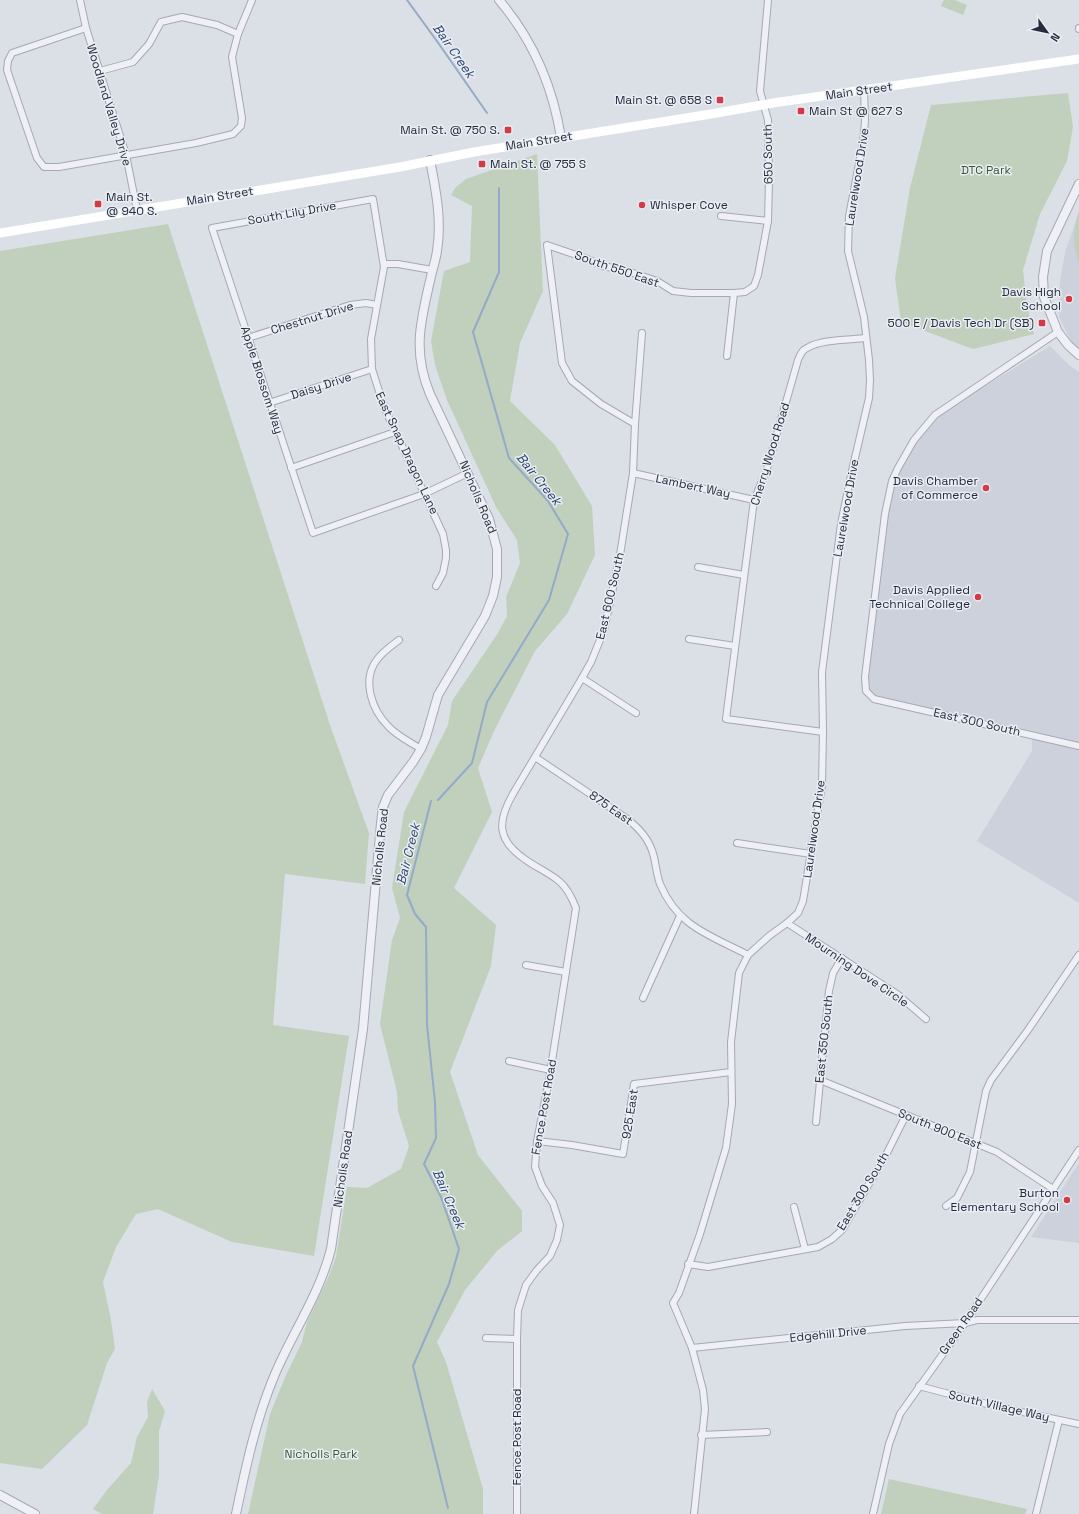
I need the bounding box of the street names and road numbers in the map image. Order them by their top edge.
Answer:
street label: Woodland Valley Drive [83,42,135,168]
street label: Main Street [825,78,893,104]
street label: 650 South [759,124,777,184]
street label: Laurelwood Drive [841,127,873,227]
street label: Main Street [504,128,574,154]
street label: Main Street [185,183,255,209]
street label: South Lily Drive [246,197,338,229]
street label: South 550 East [573,247,661,291]
street label: Chestnut Drive [269,298,355,338]
street label: Apple Blossom Way [237,324,287,436]
street label: Daisy Drive [288,369,354,403]
street label: East Snap Dragon Lane [372,389,442,517]
street label: Cherry Wood Road [747,401,793,507]
street label: Nicholls Road [455,458,501,536]
street label: Laurelwood Drive [830,458,862,558]
street label: Lambert Way [654,470,732,502]
street label: East 600 South [592,551,628,641]
street label: East 300 South [932,704,1022,740]
street label: Laurelwood Drive [799,779,829,879]
street label: 875 East [586,787,636,829]
street label: Nicholls Road [368,808,392,886]
street label: Mourning Dove Circle [802,929,912,1011]
street label: East 350 South [811,994,837,1084]
street label: Fence Post Road [528,1058,560,1156]
street label: 925 East [618,1088,642,1140]
street label: South 900 East [896,1105,984,1153]
street label: Nicholls Road [330,1129,356,1209]
street label: East 300 South [833,1149,893,1233]
street label: Green Road [935,1294,987,1358]
street label: Edgehill Drive [789,1322,867,1346]
street label: South Village Way [947,1387,1051,1425]
street label: Fence Post Road [509,1389,525,1485]

